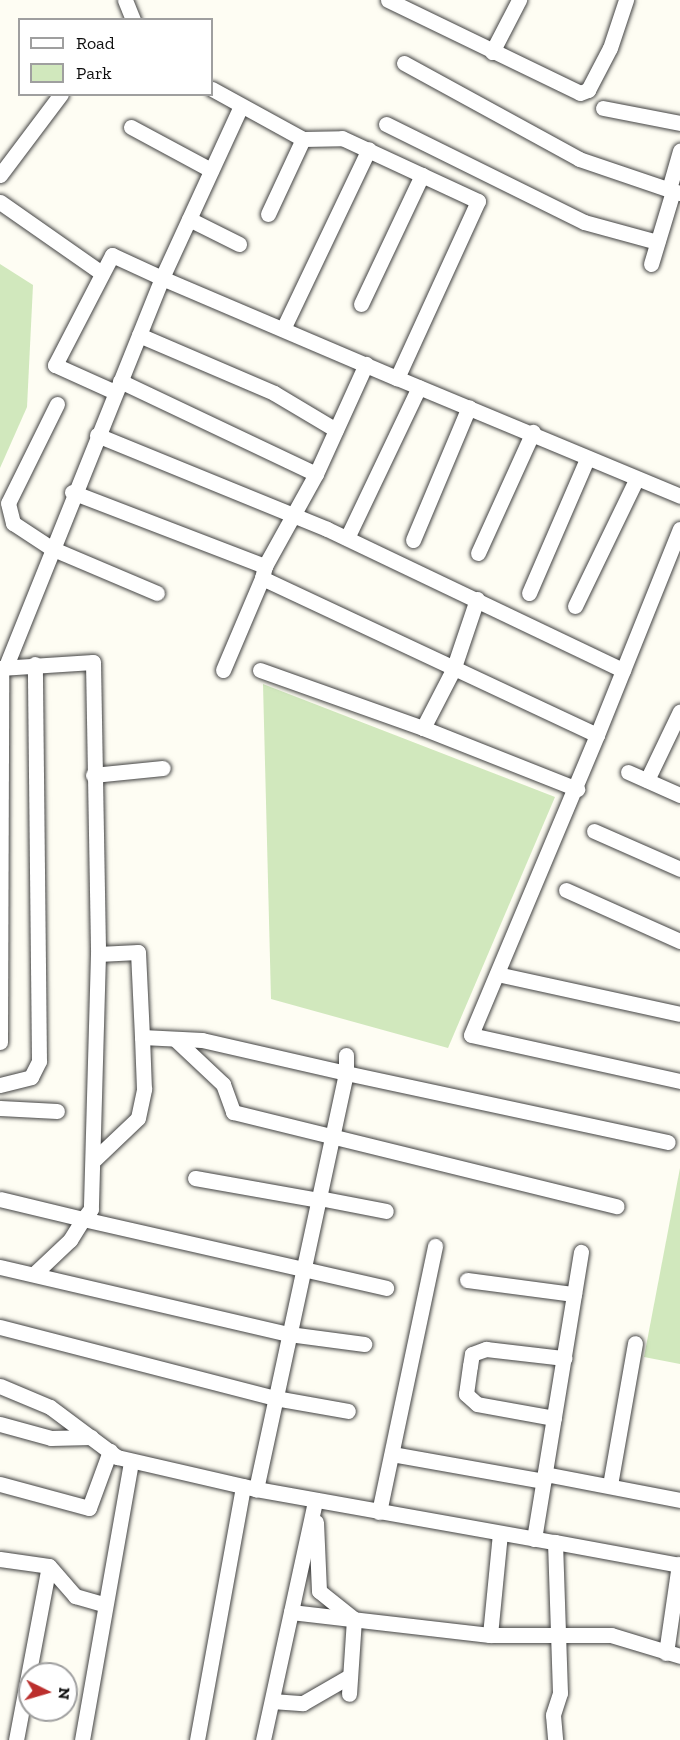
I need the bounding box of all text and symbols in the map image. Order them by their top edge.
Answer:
legend [18,18,213,96]
text: Road [76,32,115,54]
text: Park [76,62,112,84]
north arrow [18,1662,78,1722]
text: N [54,1687,74,1700]

